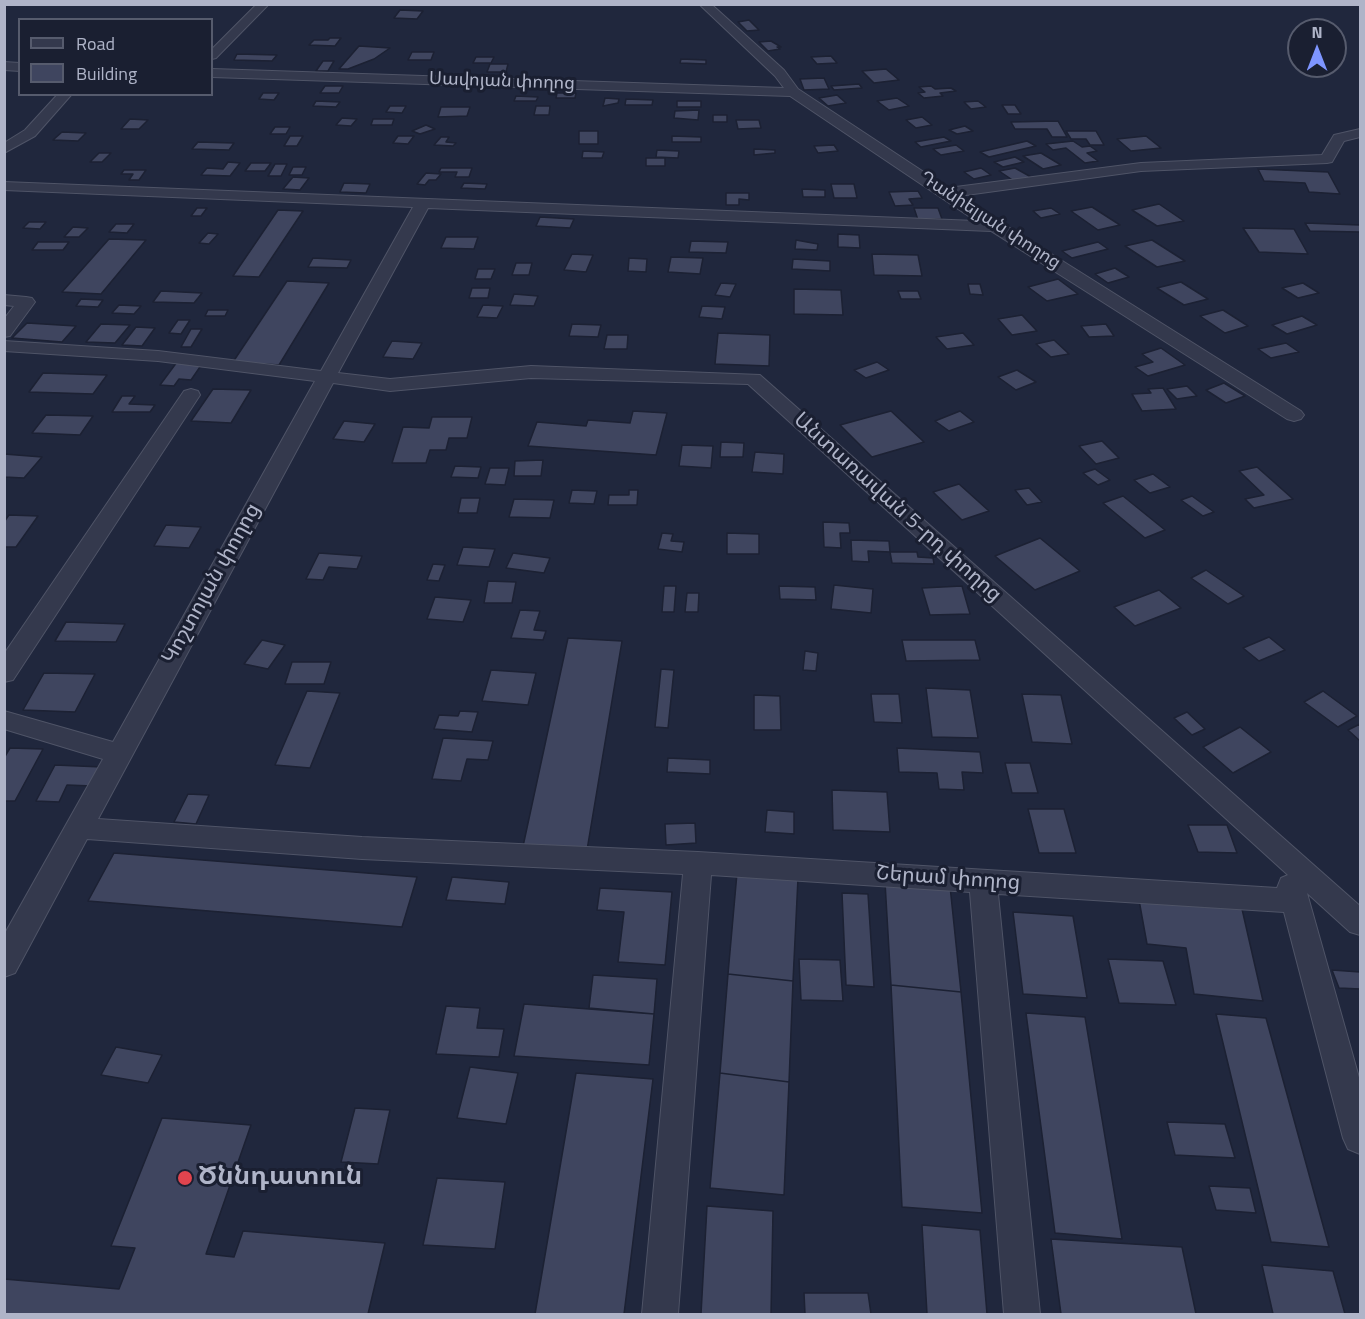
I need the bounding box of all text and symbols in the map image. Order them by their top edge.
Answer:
legend [18,18,213,96]
north arrow [1287,18,1347,78]
text: N [1311,20,1323,44]
text: Road [76,30,115,57]
text: Building [76,60,137,87]
street label: Սավոյան փողոց [429,69,575,95]
street label: Դանիելյան փողոց [916,167,1064,275]
street label: Անտառավան 5-րդ փողոց [788,408,1006,608]
street label: Կոշտոյան փողոց [157,499,267,669]
street label: Շերամ փողոց [875,861,1021,897]
place label: Ծննդատուն [198,1162,362,1194]
marker: Ծննդատուն [176,1169,194,1187]

